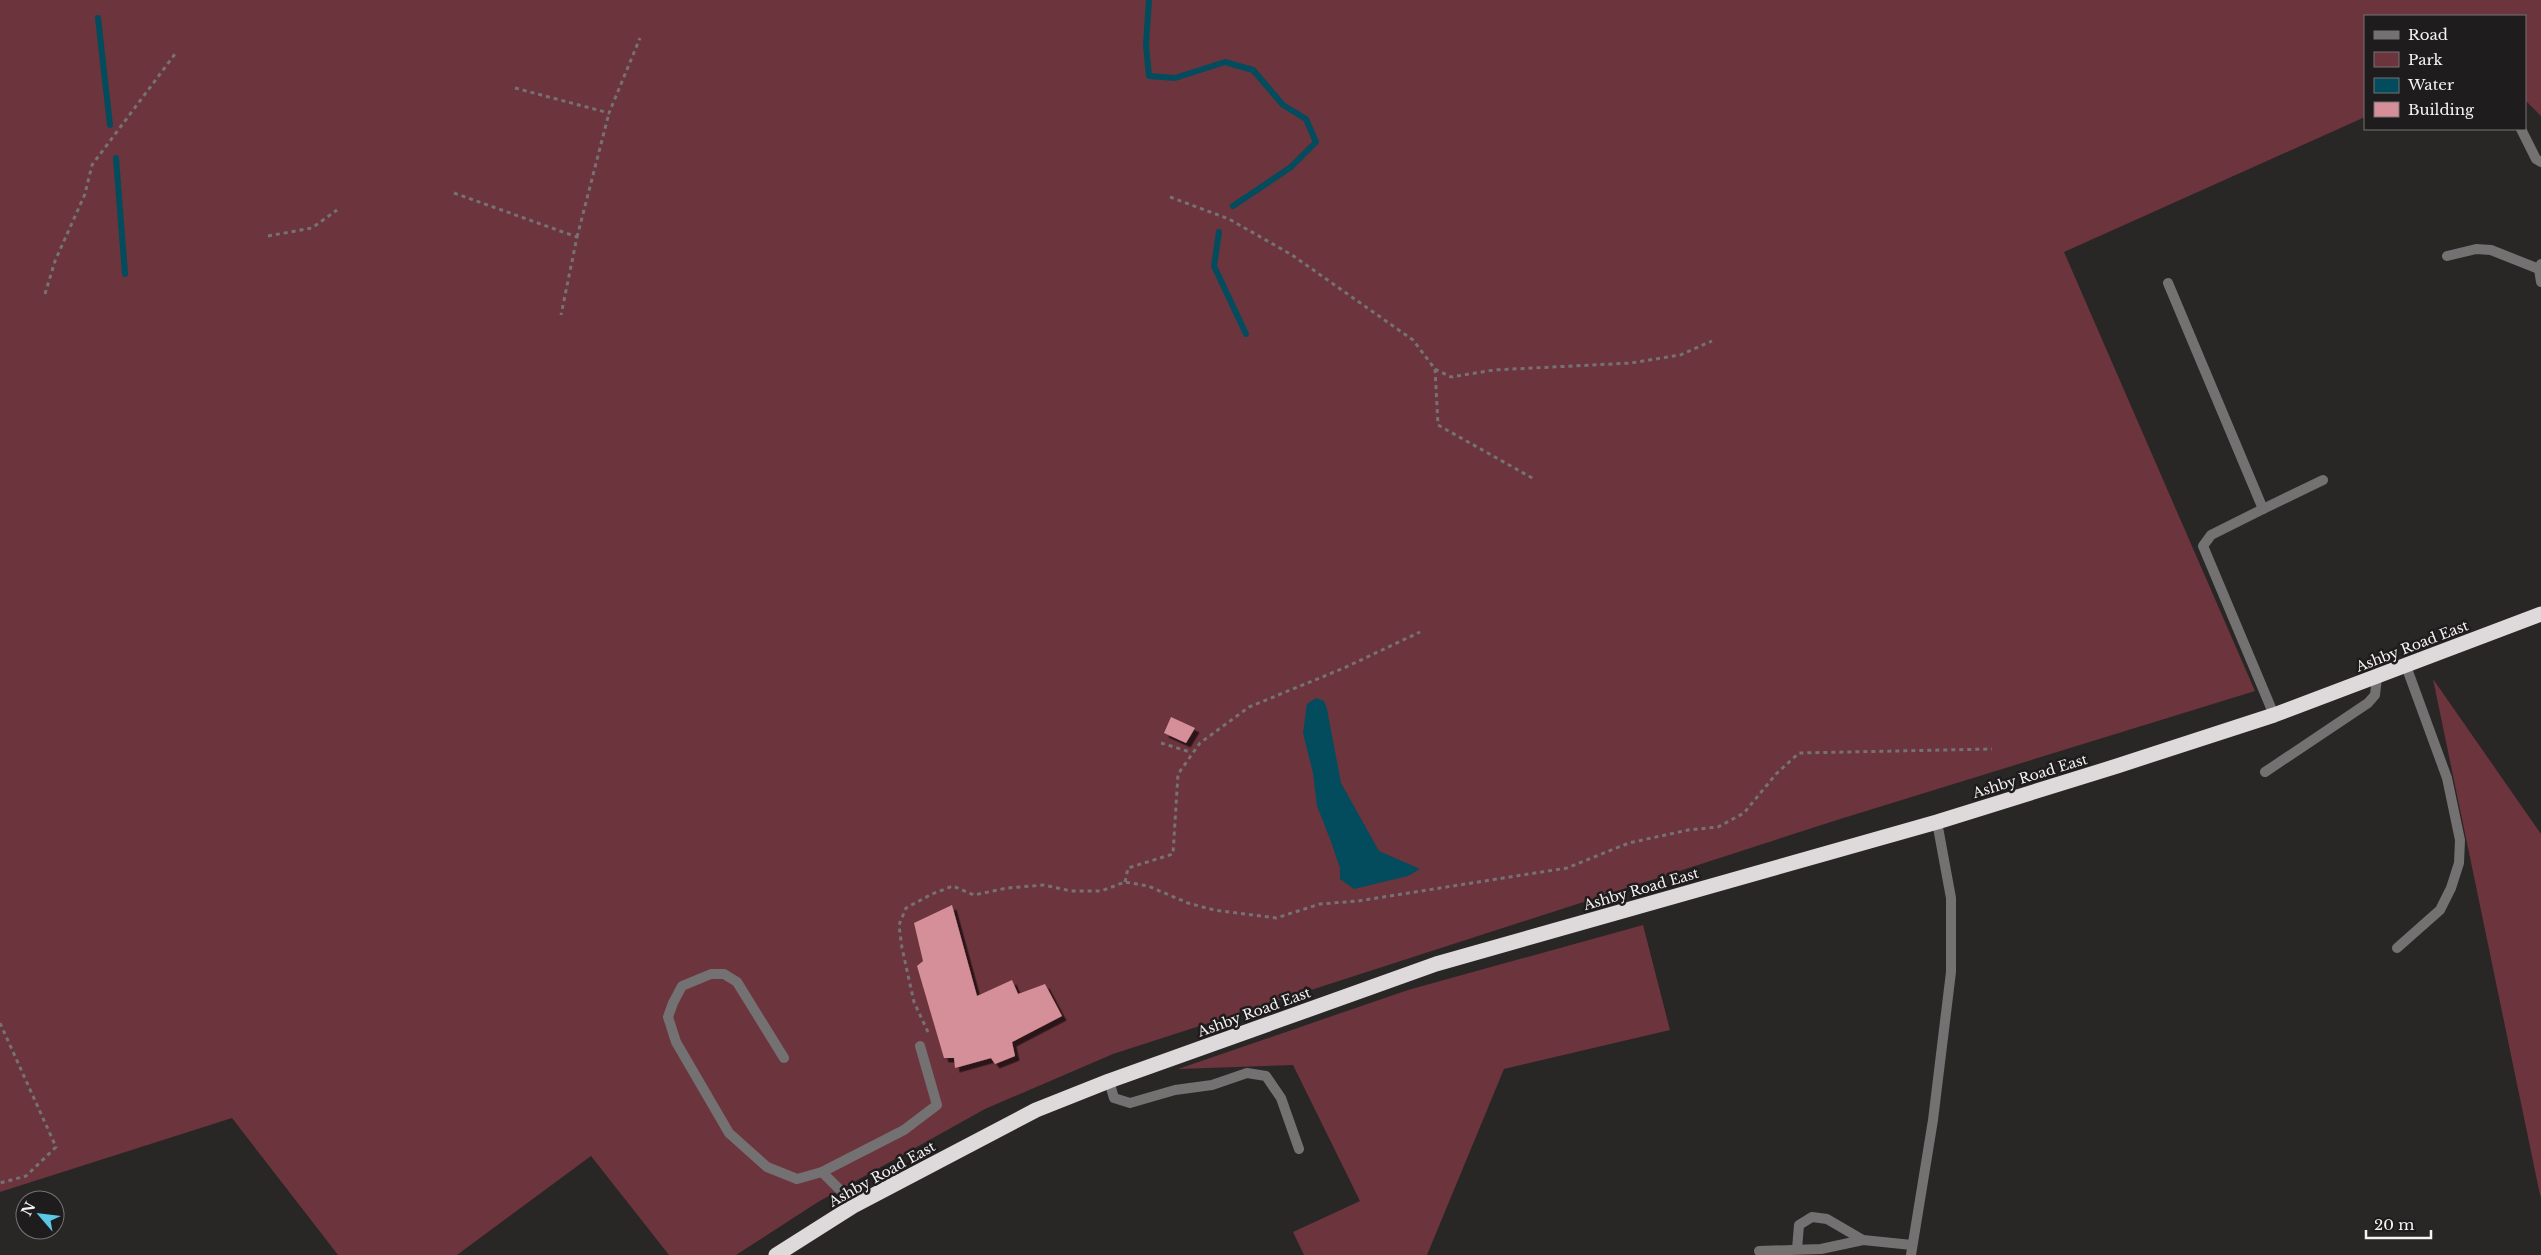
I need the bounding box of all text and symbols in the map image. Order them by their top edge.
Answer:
legend [2364,15,2526,130]
text: Road [2408,25,2448,44]
text: Park [2408,50,2444,69]
text: Water [2407,75,2455,94]
text: Building [2408,100,2475,119]
street label: Ashby Road East [2352,616,2471,676]
street label: Ashby Road East [1969,750,2090,802]
street label: Ashby Road East [1580,864,1701,914]
street label: Ashby Road East [1194,983,1314,1041]
street label: Ashby Road East [825,1137,939,1211]
north arrow [15,1190,65,1240]
text: N [17,1199,40,1219]
scale bar [2366,1208,2431,1240]
text: 20 m [2374,1215,2414,1234]

